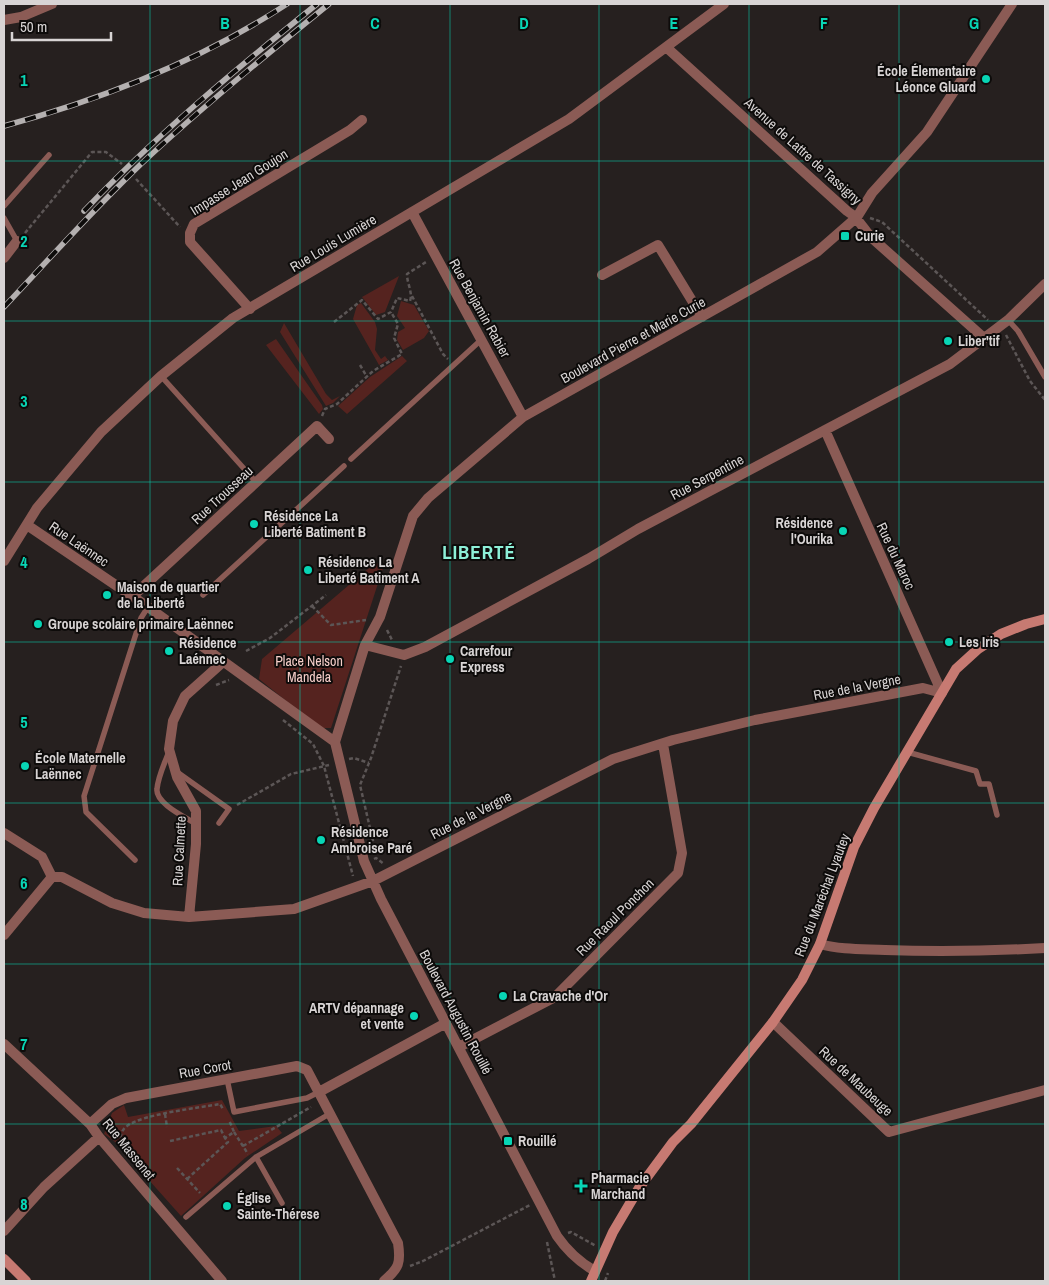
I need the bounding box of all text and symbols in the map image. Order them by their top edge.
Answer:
scale bar [12,10,111,42]
text: B [220,12,230,34]
text: C [370,12,380,34]
text: D [519,12,529,34]
text: E [670,12,679,34]
text: F [820,12,828,34]
text: G [969,12,979,34]
text: 50 m [20,16,47,37]
place label: École Élementaire Léonce Gluard [877,62,976,96]
text: 1 [20,69,28,91]
marker: École Élementaire Léonce Gluard [980,73,992,85]
street label: Avenue de Lattre de Tassigny [740,93,866,209]
street label: Impasse Jean Goujon [187,145,291,219]
street label: Rue Louis Lumière [287,210,379,276]
place label: Curie [855,227,884,245]
text: 2 [20,230,28,252]
marker: Curie [839,230,851,242]
street label: Rue Benjamin Rabier [445,255,515,361]
street label: Boulevard Pierre et Marie Curie [557,293,709,387]
place label: Liber'tif [958,332,1000,350]
marker: Liber'tif [942,335,954,347]
text: 3 [20,390,28,412]
street label: Rue Serpentine [667,450,747,504]
street label: Rue Trousseau [187,462,257,528]
place label: Résidence La Liberté Batiment B [264,507,366,541]
place label: Résidence l'Ourika [776,514,834,548]
street label: Rue Laënnec [46,517,113,571]
marker: Résidence La Liberté Batiment B [248,518,260,530]
street label: Rue du Maroc [873,520,919,593]
marker: Résidence l'Ourika [837,525,849,537]
district label: LIBERTÉ [442,539,516,565]
text: 4 [20,551,28,573]
place label: Résidence La Liberté Batiment A [318,553,420,587]
marker: Résidence La Liberté Batiment A [302,564,314,576]
place label: Maison de quartier de la Liberté [117,578,220,612]
marker: Maison de quartier de la Liberté [101,589,113,601]
place label: Groupe scolaire primaire Laënnec [48,615,234,633]
marker: Groupe scolaire primaire Laënnec [32,618,44,630]
place label: Les Iris [959,633,999,651]
place label: Résidence Laénnec [179,634,236,668]
marker: Les Iris [943,636,955,648]
place label: Carrefour Express [460,642,513,676]
marker: Résidence Laénnec [163,645,175,657]
park label: Place Nelson Mandela [275,652,343,686]
marker: Carrefour Express [444,653,456,665]
street label: Rue de la Vergne [812,670,902,704]
text: 5 [20,711,28,733]
place label: École Maternelle Laënnec [35,749,126,783]
marker: École Maternelle Laënnec [19,760,31,772]
street label: Rue de la Vergne [427,787,515,843]
street label: Rue Calmette [168,815,190,887]
place label: Résidence Ambroise Paré [331,823,412,857]
street label: Rue du Maréchal Lyautey [790,831,854,959]
marker: Résidence Ambroise Paré [315,834,327,846]
text: 6 [20,872,28,894]
street label: Rue Raoul Ponchon [572,874,658,960]
street label: Boulevard Augustin Rouillé [416,947,496,1077]
place label: La Cravache d'Or [513,987,608,1005]
marker: La Cravache d'Or [497,990,509,1002]
place label: ARTV dépannage et vente [309,999,404,1033]
marker: ARTV dépannage et vente [408,1010,420,1022]
text: 7 [20,1033,28,1055]
street label: Rue de Maubeuge [815,1042,897,1120]
street label: Rue Corot [178,1056,232,1082]
street label: Rue Massenet [99,1115,159,1183]
place label: Rouillé [518,1132,556,1150]
marker: Rouillé [502,1135,514,1147]
place label: Pharmacie Marchand [591,1169,649,1203]
marker: Pharmacie Marchand [575,1180,587,1192]
place label: Église Sainte-Thérese [237,1189,319,1223]
text: 8 [20,1193,28,1215]
marker: Église Sainte-Thérese [221,1200,233,1212]

